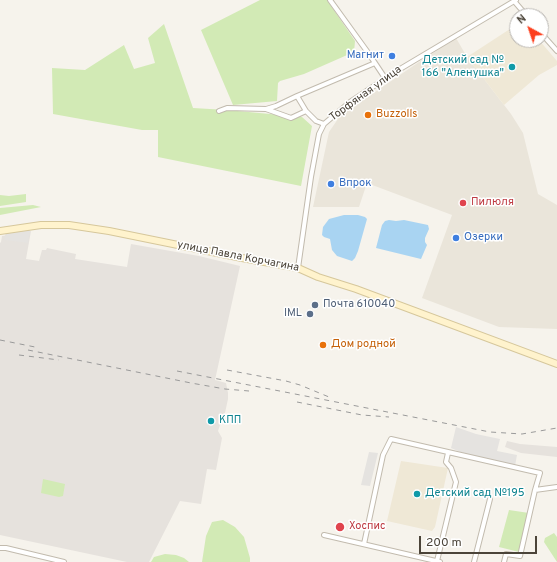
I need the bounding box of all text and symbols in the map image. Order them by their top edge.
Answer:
north arrow [509,8,549,48]
text: N [514,12,529,27]
place label: Магнит [347,49,384,63]
marker: Магнит [387,51,397,61]
place label: Детский сад № 166 "Аленушка" [422,54,504,80]
marker: Детский сад № 166 "Аленушка" [507,62,517,72]
street label: Торфяная улица [327,63,405,125]
place label: Buzzolls [376,108,417,122]
marker: Buzzolls [363,110,373,120]
place label: Впрок [339,177,371,191]
marker: Впрок [326,179,336,189]
place label: Пилюля [471,196,514,210]
marker: Пилюля [458,198,468,208]
place label: Озерки [464,231,503,245]
marker: Озерки [451,233,461,243]
street label: улица Павла Корчагина [176,239,300,275]
place label: Почта 610040 [323,298,395,312]
marker: Почта 610040 [310,300,320,310]
place label: IML [284,307,302,321]
marker: IML [305,309,315,319]
place label: Дом родной [331,338,396,352]
marker: Дом родной [318,340,328,350]
place label: КПП [219,414,241,428]
marker: КПП [206,416,216,426]
place label: Детский сад №195 [425,487,525,501]
marker: Детский сад №195 [412,489,422,499]
place label: Хоспис [349,520,386,534]
marker: Хоспис [334,521,346,533]
scale bar [421,528,539,554]
text: 200 m [426,535,462,551]

